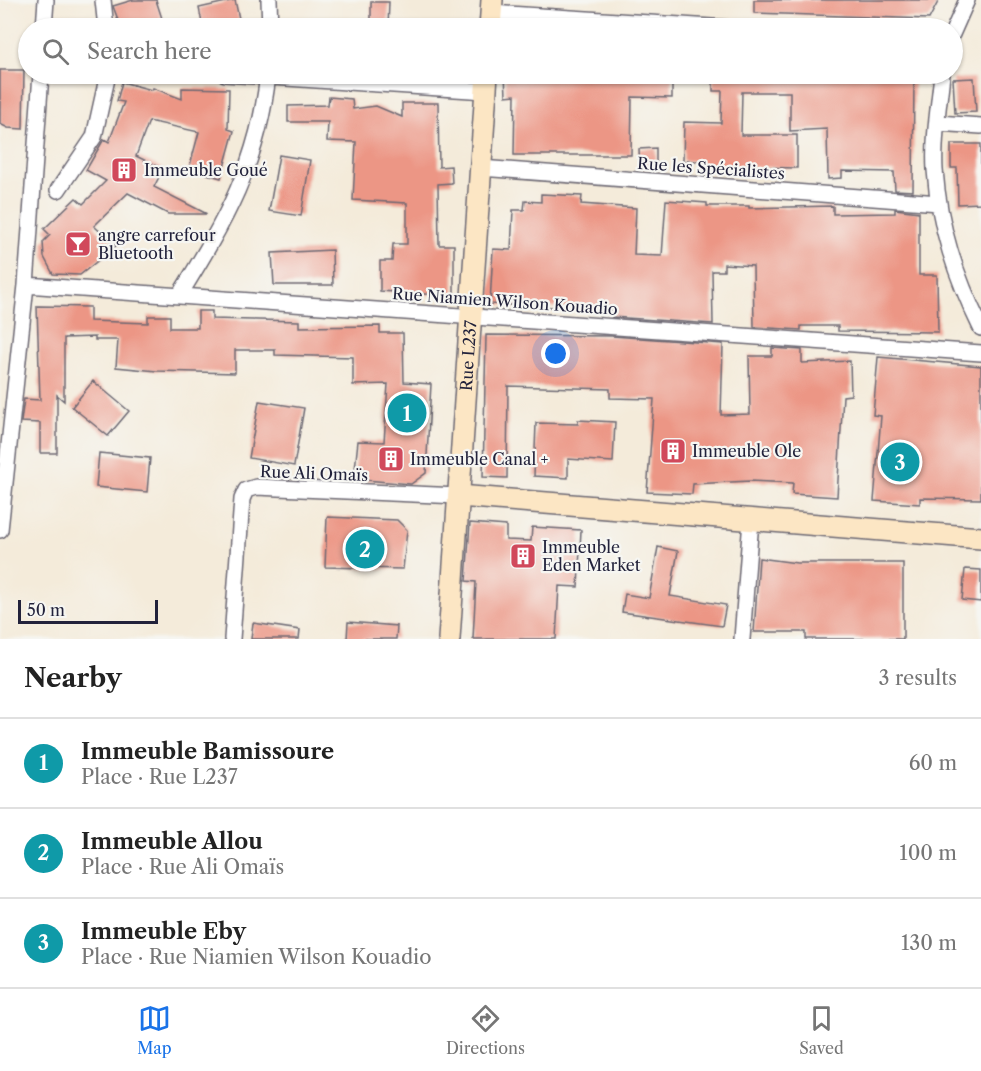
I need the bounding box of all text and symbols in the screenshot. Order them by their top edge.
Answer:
search box [18,18,963,84]
icon: search [39,35,72,68]
text: Search here [87,38,212,65]
street label: Rue les Spécialistes [637,153,785,183]
building icon: Immeuble Goué [109,155,139,185]
place label: Immeuble Goué [144,160,268,180]
place label: angre carrefour Bluetooth [98,225,216,263]
bar icon: angre carrefour Bluetooth [63,229,93,259]
street label: Rue Niamien Wilson Kouadio [391,283,619,319]
street label: Rue L237 [456,319,480,392]
your location [541,339,570,368]
pin: 1 [388,390,426,436]
building icon: Immeuble Ole [658,436,688,466]
pin: 3 [880,440,920,484]
place label: Immeuble Ole [692,441,801,461]
building icon: Immeuble Canal + [376,444,406,474]
place label: Immeuble Canal + [410,449,549,469]
street label: Rue Ali Omaïs [260,461,369,485]
pin: 2 [346,526,385,572]
place label: Immeuble Eden Market [542,537,641,575]
building icon: Immeuble Eden Market [508,541,538,571]
scale bar [18,597,158,624]
text: 50 m [27,600,65,620]
text: Nearby [24,662,122,694]
text: 3 results [879,666,957,690]
text: Immeuble Bamissoure [81,738,334,765]
text: 1 [39,751,48,775]
text: 60 m [909,751,957,775]
text: Place · Rue L237 [81,765,238,789]
text: Immeuble Allou [81,828,263,855]
text: 2 [38,841,49,865]
text: 100 m [899,841,957,865]
text: Place · Rue Ali Omaïs [81,855,284,879]
text: Immeuble Eby [81,918,246,945]
text: 3 [38,931,49,955]
text: 130 m [901,931,957,955]
text: Place · Rue Niamien Wilson Kouadio [81,945,431,969]
tab: Map [137,1002,172,1058]
tab: Directions [446,1002,525,1058]
tab: Saved [799,1002,844,1058]

